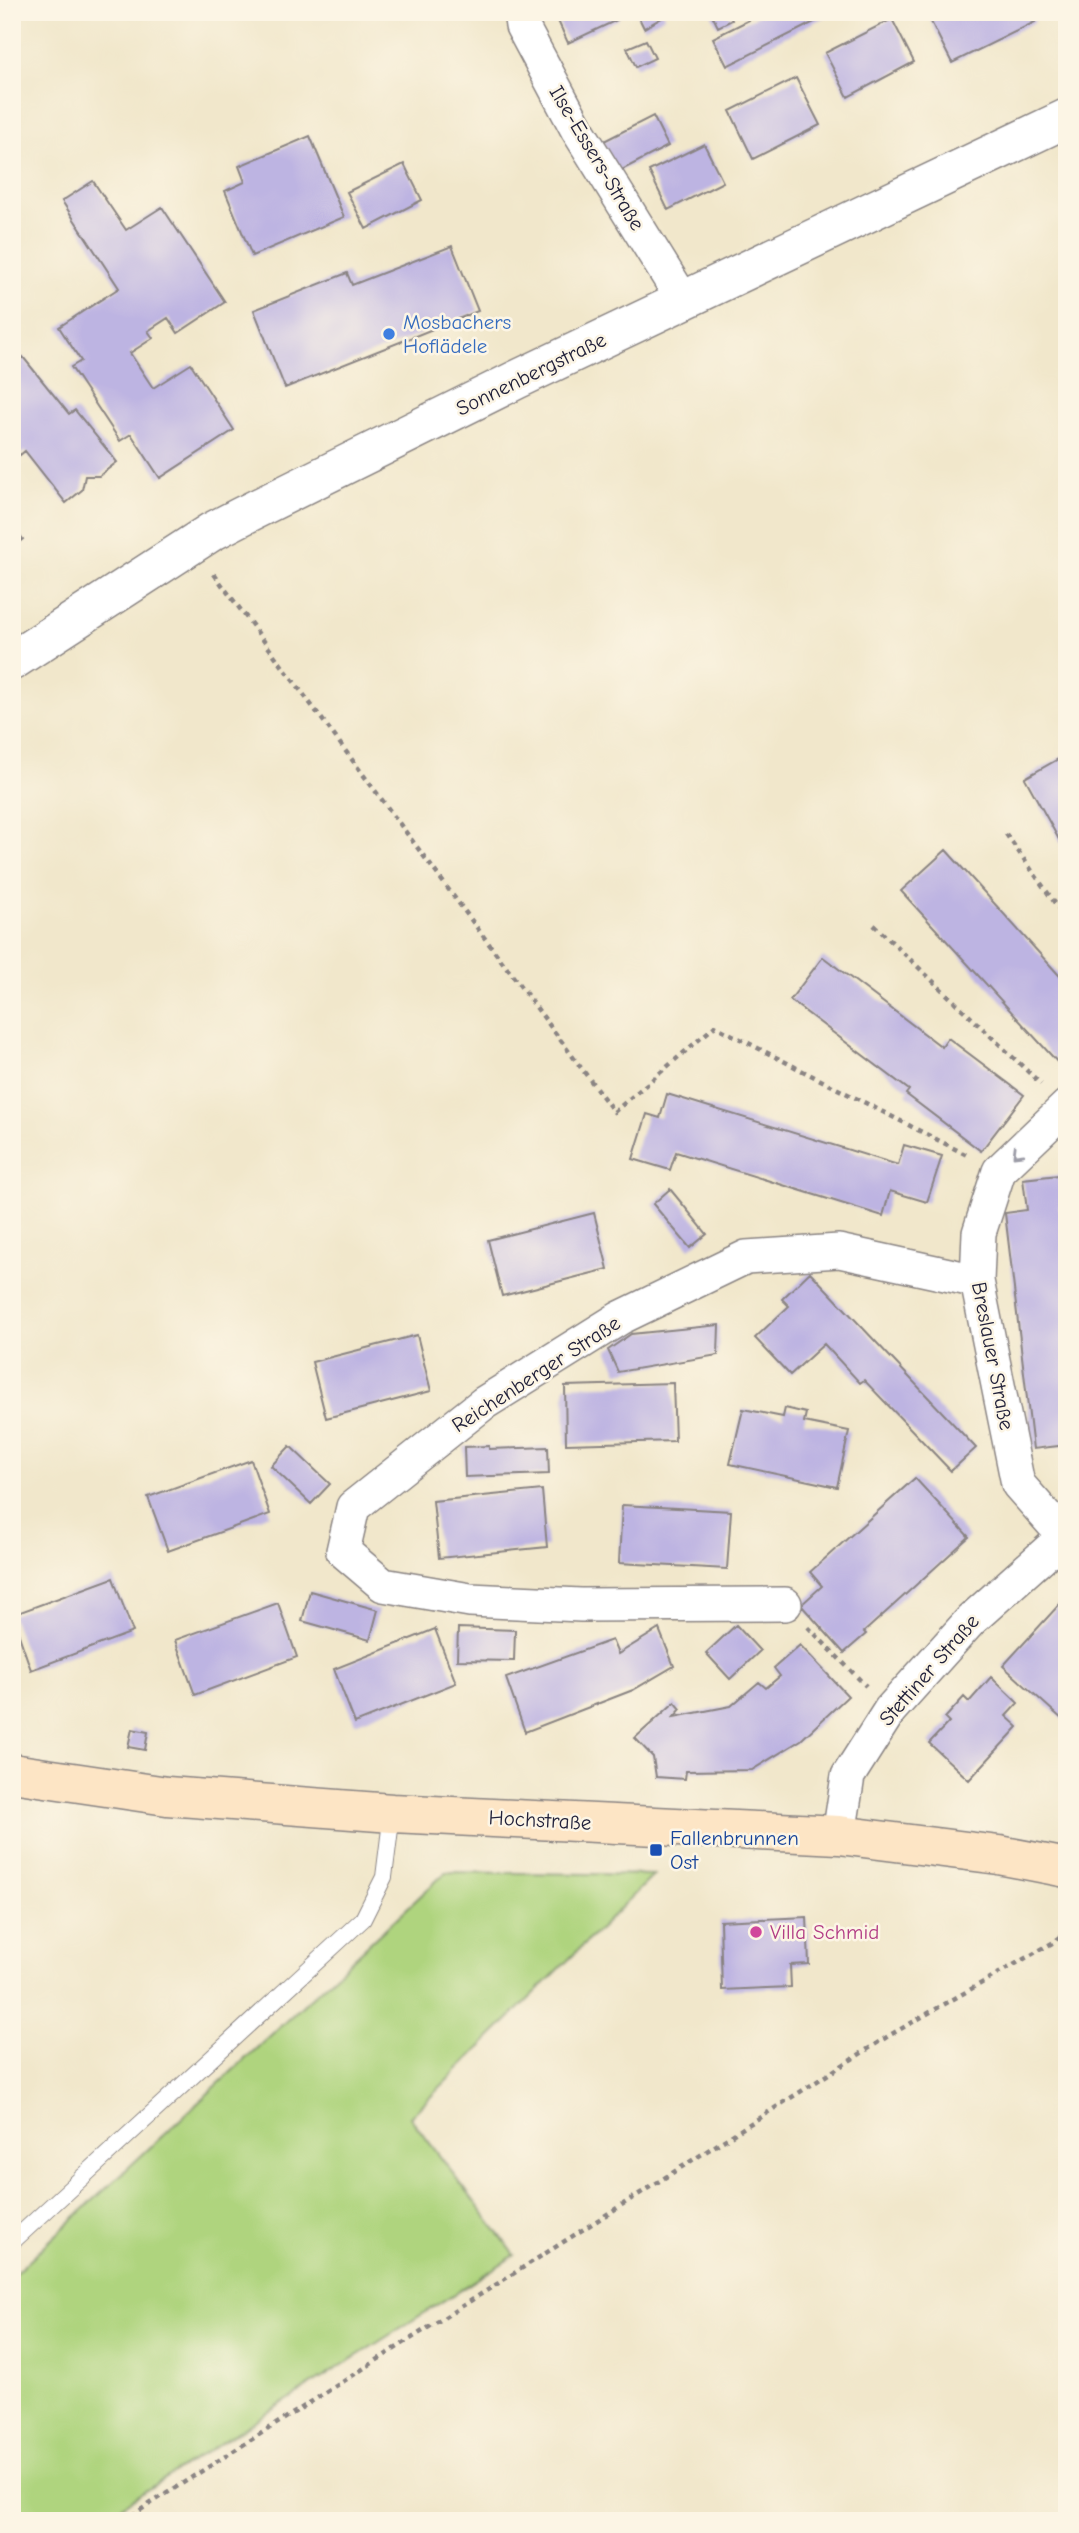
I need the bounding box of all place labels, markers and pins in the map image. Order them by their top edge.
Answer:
place label: Mosbachers Hoflädele [403,310,511,358]
marker: Mosbachers Hoflädele [381,326,397,342]
place label: Fallenbrunnen Ost [670,1826,799,1874]
marker: Fallenbrunnen Ost [648,1842,664,1858]
place label: Villa Schmid [770,1920,879,1944]
marker: Villa Schmid [748,1924,764,1940]

